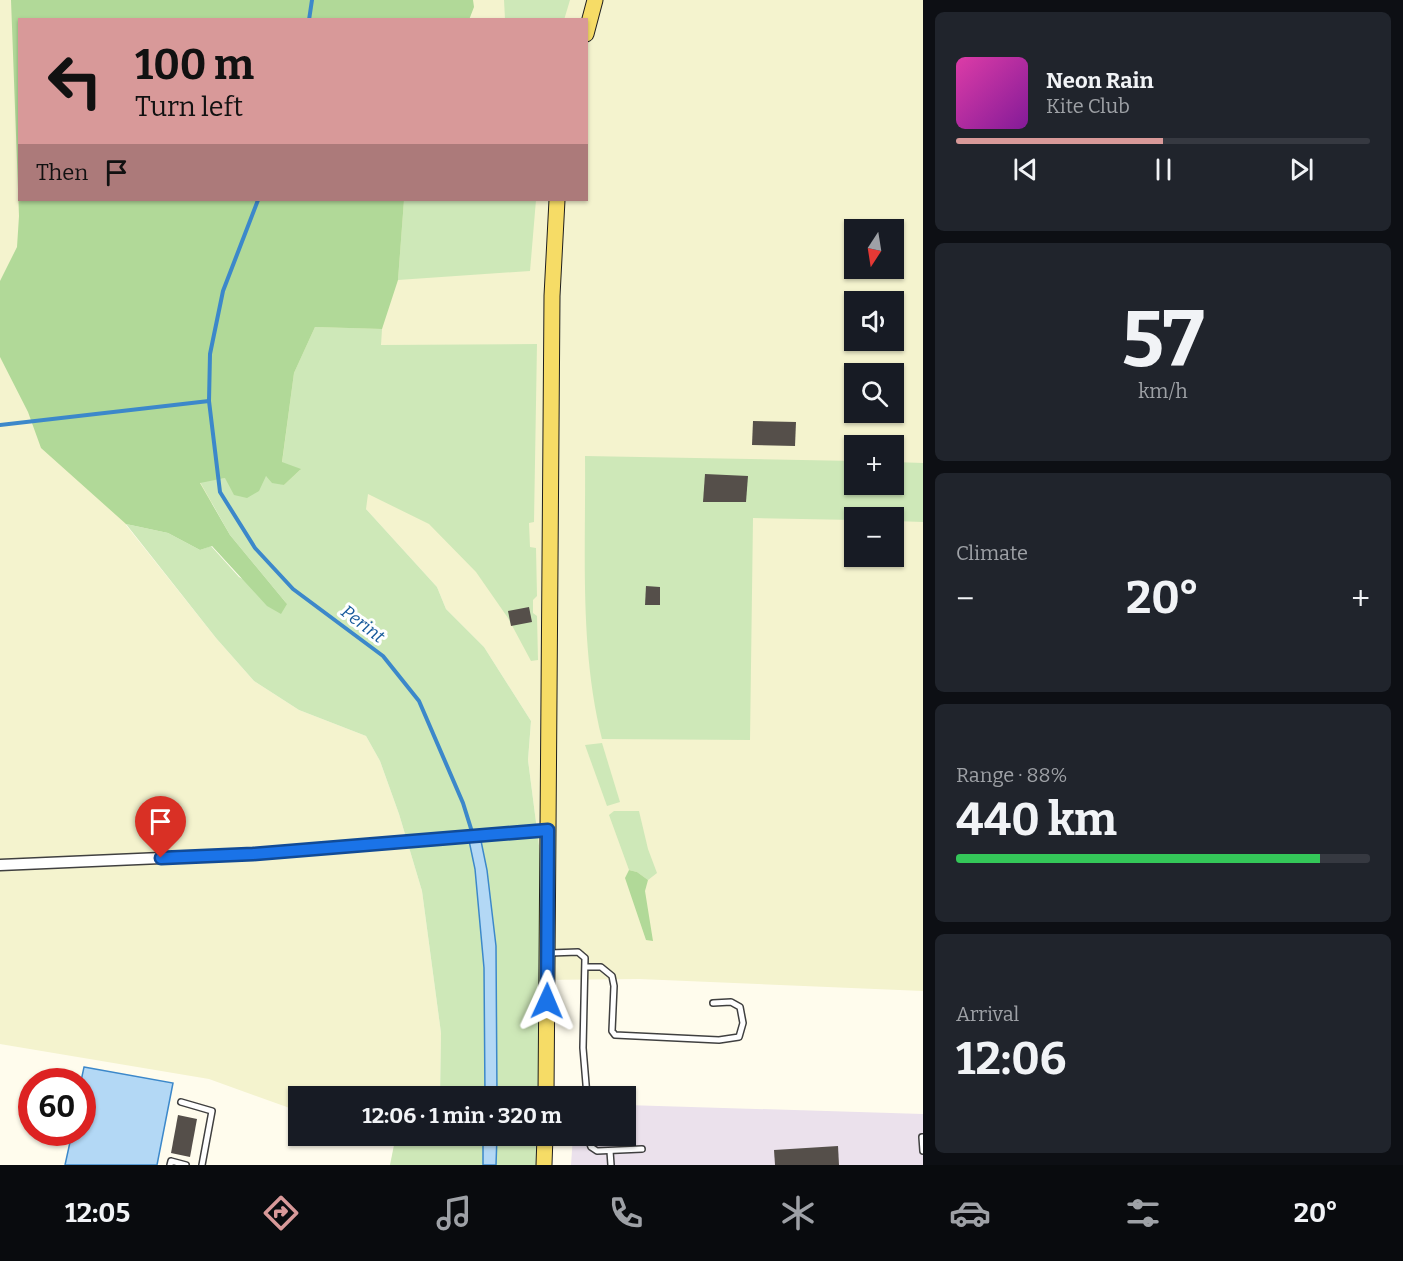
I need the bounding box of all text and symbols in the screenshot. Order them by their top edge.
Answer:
text: 100 m [135,40,254,90]
icon: left [36,42,114,120]
text: Neon Rain [1046,67,1154,94]
text: Turn left [135,91,243,123]
text: Kite Club [1046,94,1130,118]
icon: previous [1009,153,1042,186]
icon: pause [1147,153,1180,186]
icon: next [1285,153,1318,186]
icon: arrive [100,156,133,189]
text: Then [36,159,88,186]
north arrow [844,219,904,279]
map controls [844,219,904,567]
button: sound [844,291,904,351]
text: 57 [1121,293,1205,387]
button: search [844,363,904,423]
text: km/h [1138,379,1188,403]
button: + [844,435,904,495]
button: − [844,507,904,567]
text: Climate [956,541,1028,565]
text: 20° [1126,571,1199,625]
text: − [956,579,974,619]
text: + [1351,579,1370,619]
water label: Perint [337,600,390,648]
text: Range · 88% [956,763,1067,787]
text: 440 km [956,793,1117,847]
pin [135,796,186,858]
icon: arrive [144,805,177,838]
position arrow [515,969,579,1033]
text: Arrival [956,1002,1019,1026]
text: 12:06 [956,1032,1066,1086]
speed limit sign: 60 [18,1068,96,1146]
text: 12:06 · 1 min · 320 m [362,1102,562,1129]
icon: directions [260,1192,302,1234]
icon: music [433,1192,475,1234]
icon: phone [605,1192,647,1234]
icon: climate [777,1192,819,1234]
icon: car [949,1192,991,1234]
icon: filters [1122,1192,1164,1234]
text: 12:05 [65,1197,130,1229]
text: 20° [1294,1197,1338,1229]

